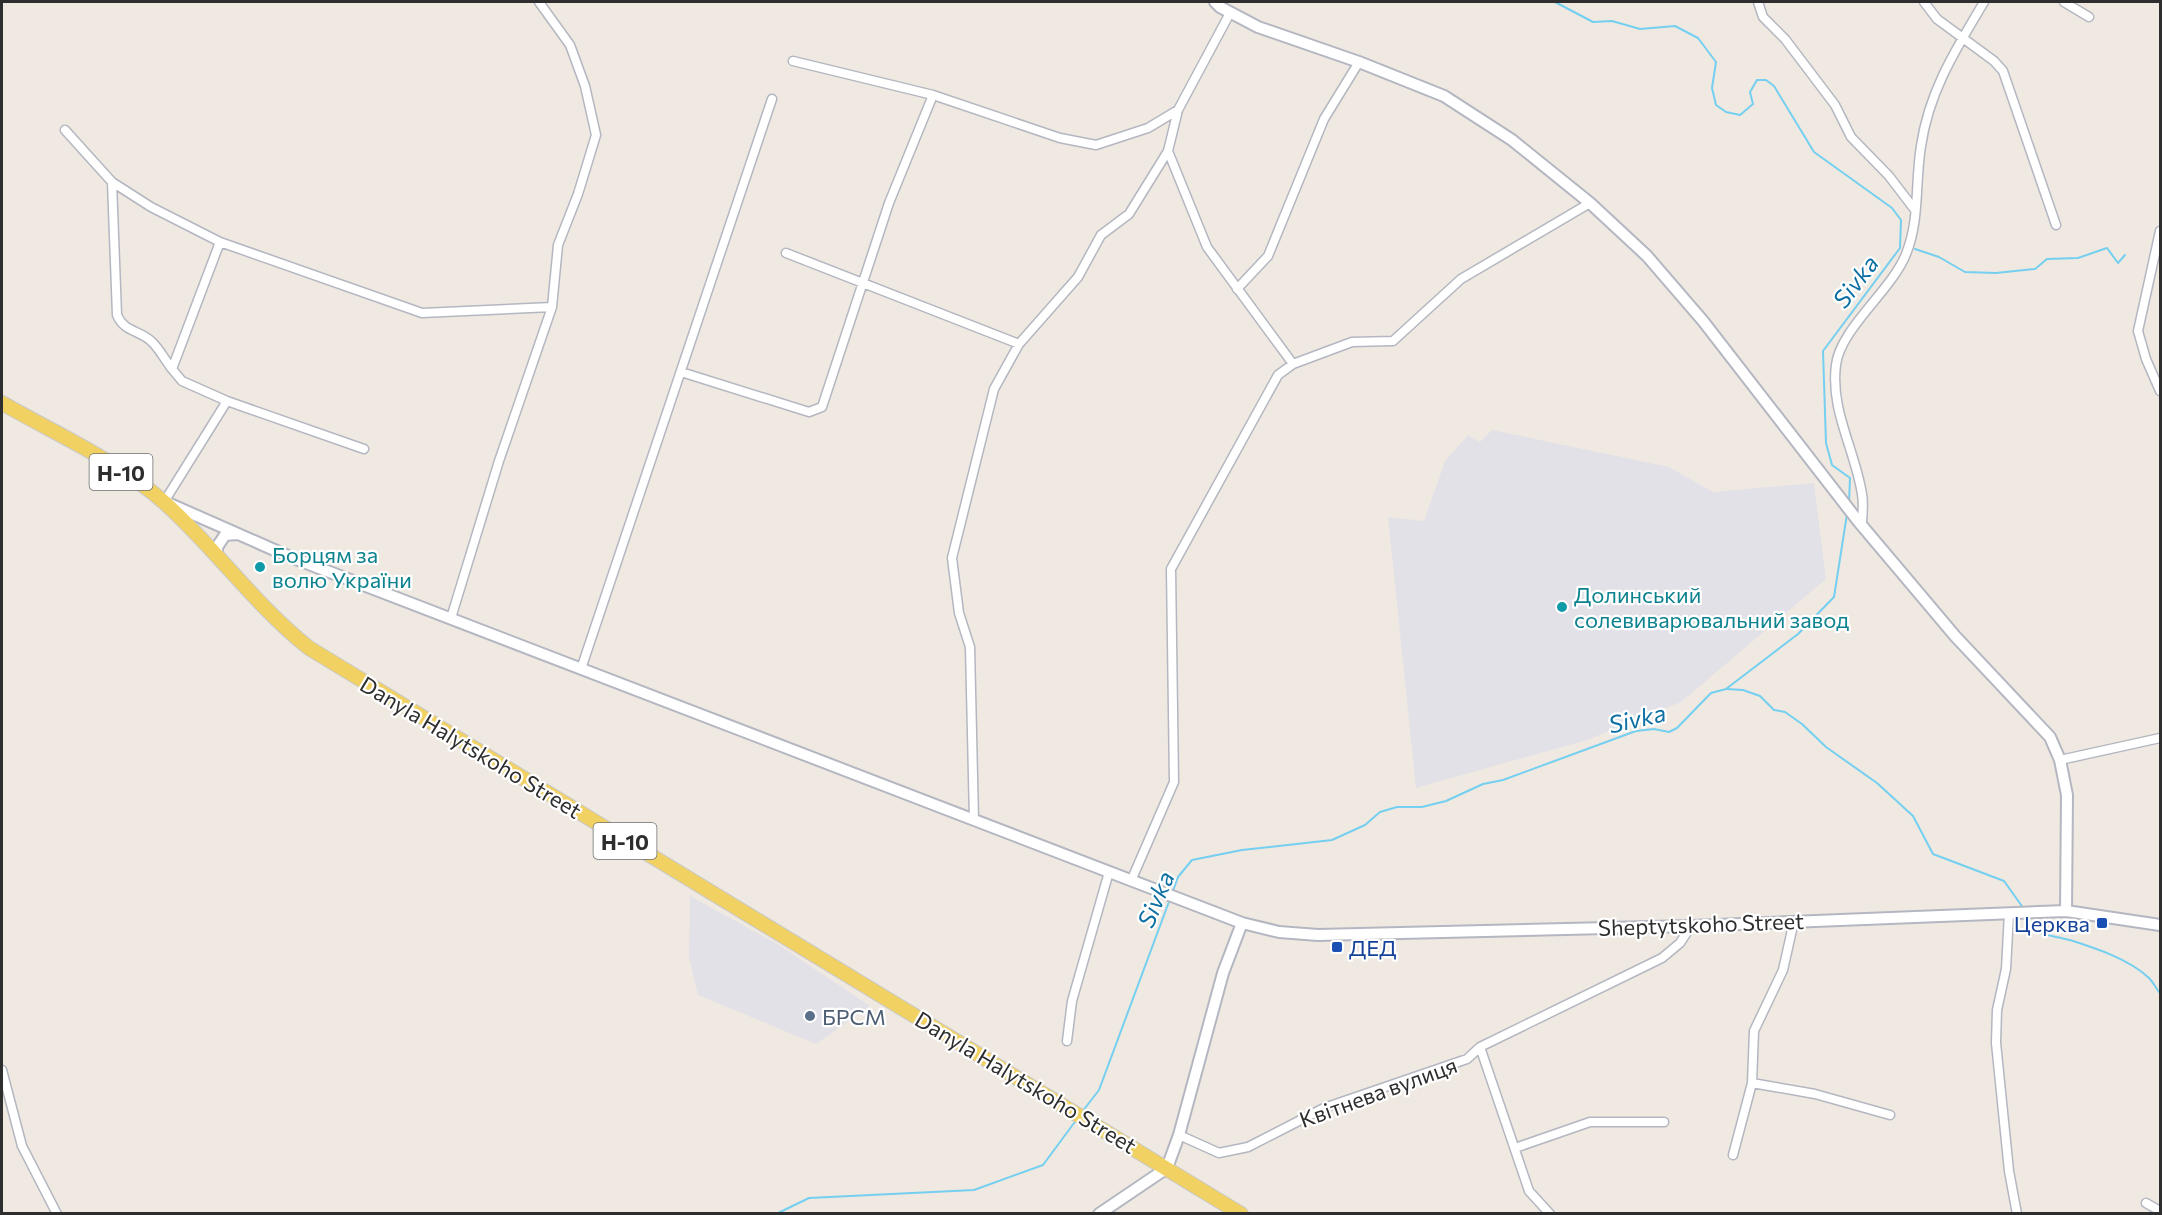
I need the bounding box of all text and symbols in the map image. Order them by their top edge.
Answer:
water label: Sivka [1826,249,1884,313]
road number: Н-10 [90,454,152,490]
place label: Борцям за волю України [272,541,412,593]
marker: Борцям за волю України [253,560,267,574]
place label: Долинський солевиварювальний завод [1574,581,1849,633]
marker: Долинський солевиварювальний завод [1555,600,1569,614]
street label: Danyla Halytskoho Street [355,670,587,824]
water label: Sivka [1605,697,1669,739]
road number: Н-10 [594,823,656,859]
water label: Sivka [1130,867,1180,931]
street label: Sheptytskoho Street [1598,907,1804,941]
place label: Церква [2014,910,2090,937]
marker: Церква [2095,916,2109,930]
place label: ДЕД [1349,934,1397,961]
marker: ДЕД [1330,940,1344,954]
place label: БРСМ [822,1003,886,1030]
street label: Danyla Halytskoho Street [910,1005,1142,1159]
marker: БРСМ [803,1009,817,1023]
street label: Квітнева вулиця [1295,1051,1461,1133]

